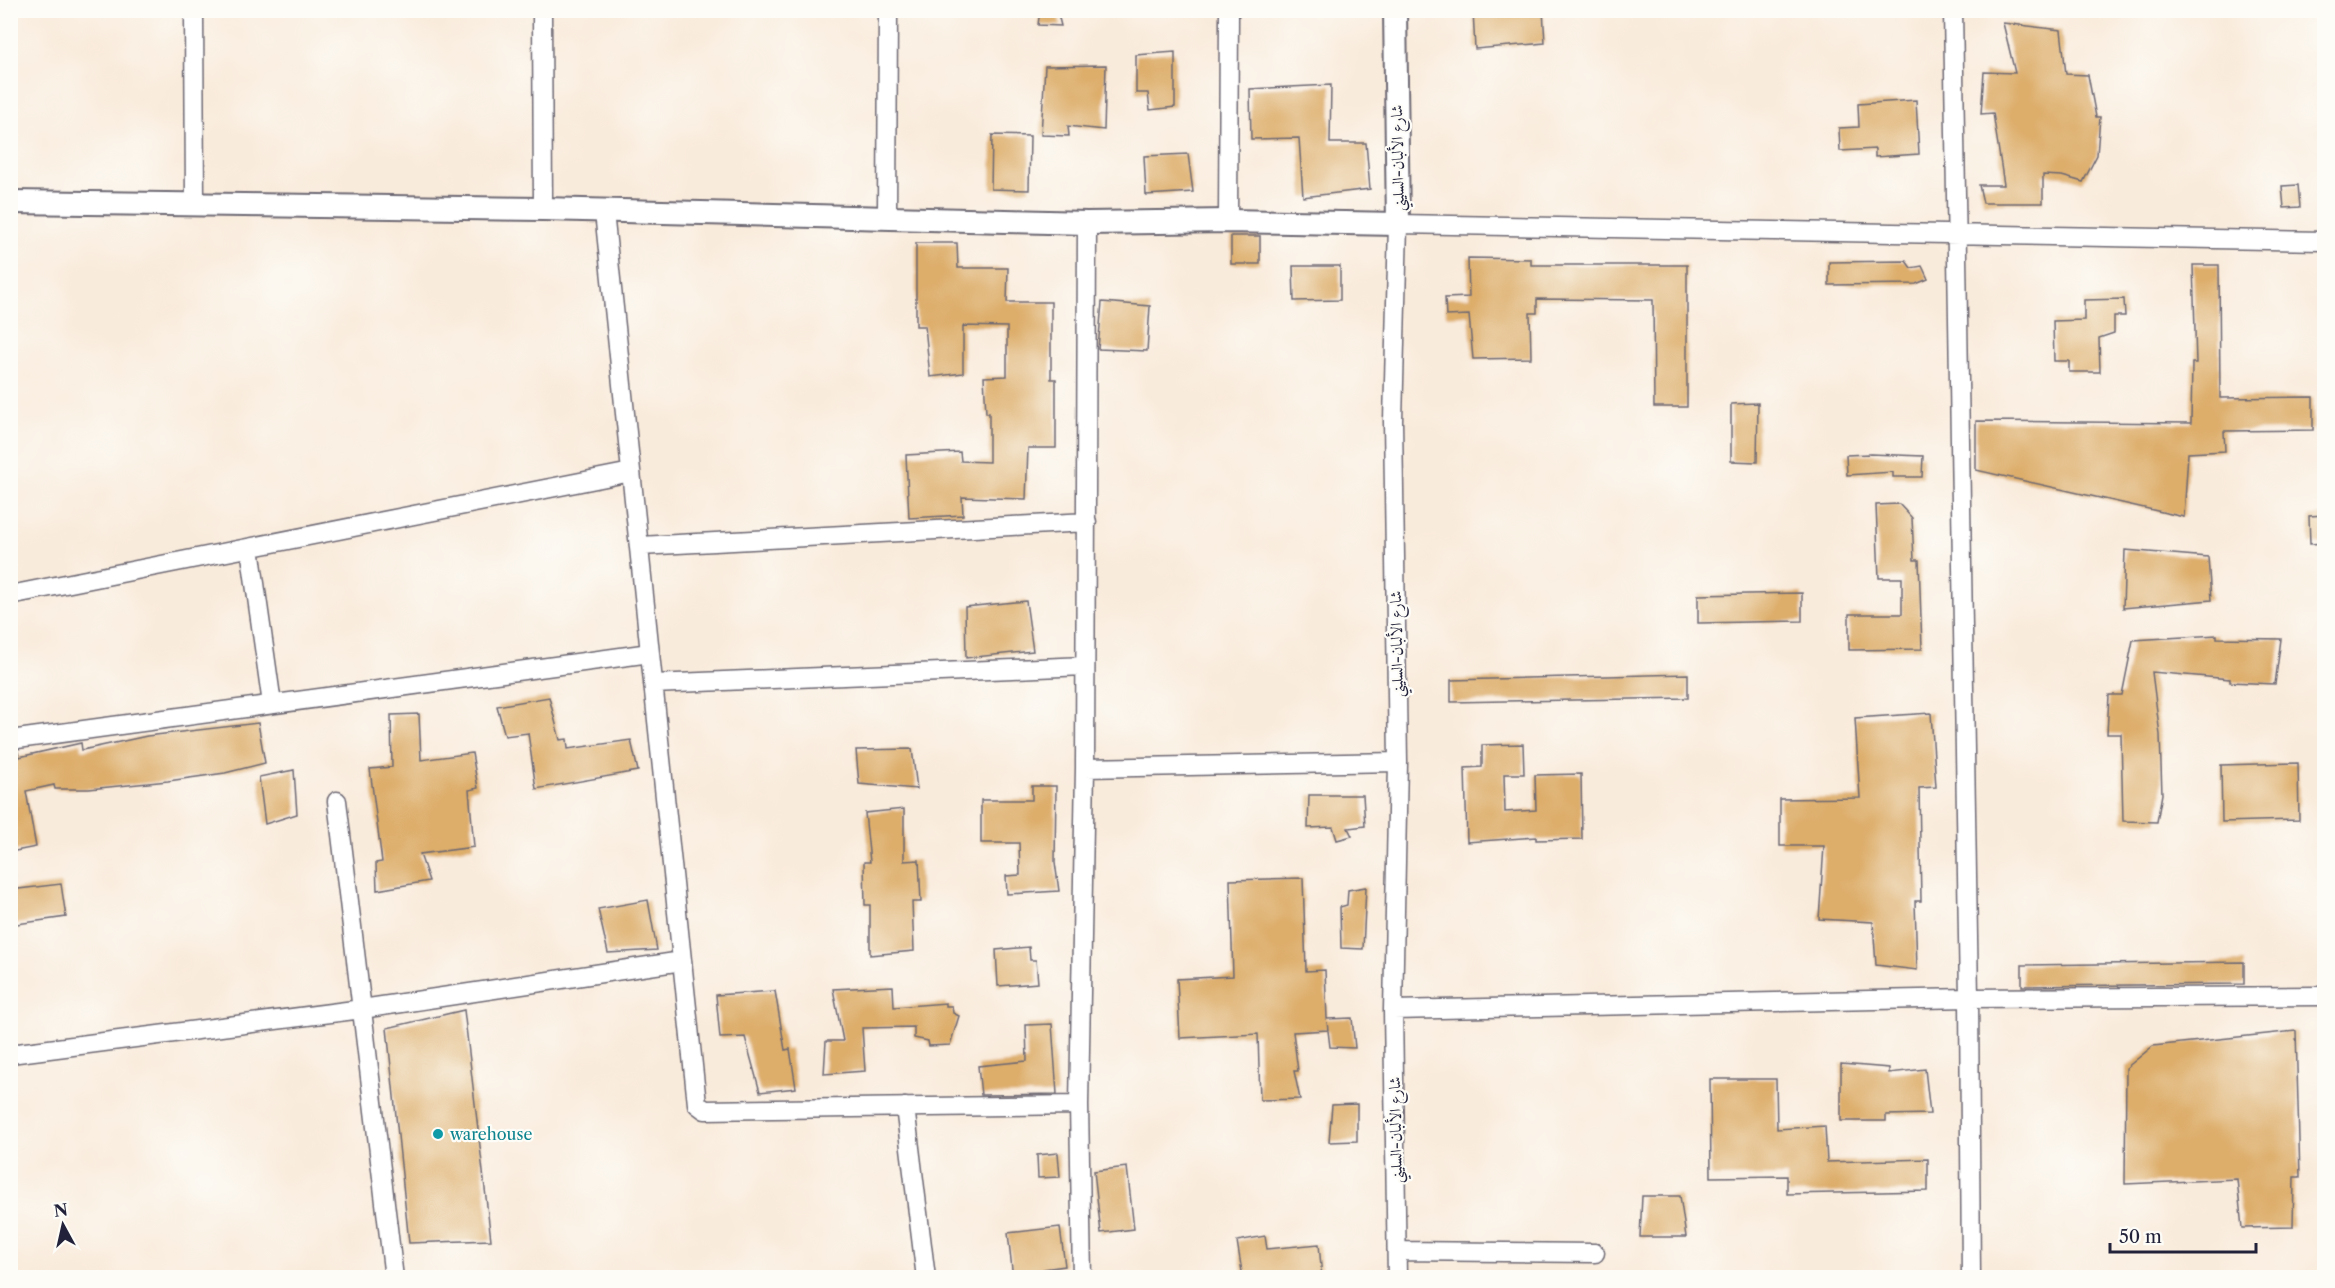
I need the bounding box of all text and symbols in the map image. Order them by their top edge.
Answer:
street label: شارع الألبان-السليني [1385,104,1414,212]
street label: شارع الألبان-السليني [1384,590,1413,698]
street label: شارع الألبان-السليني [1383,1076,1412,1184]
place label: warehouse [449,1124,532,1144]
marker: warehouse [431,1127,445,1141]
north arrow [33,1195,93,1255]
text: N [53,1199,69,1221]
scale bar [2110,1216,2256,1254]
text: 50 m [2119,1226,2162,1248]

